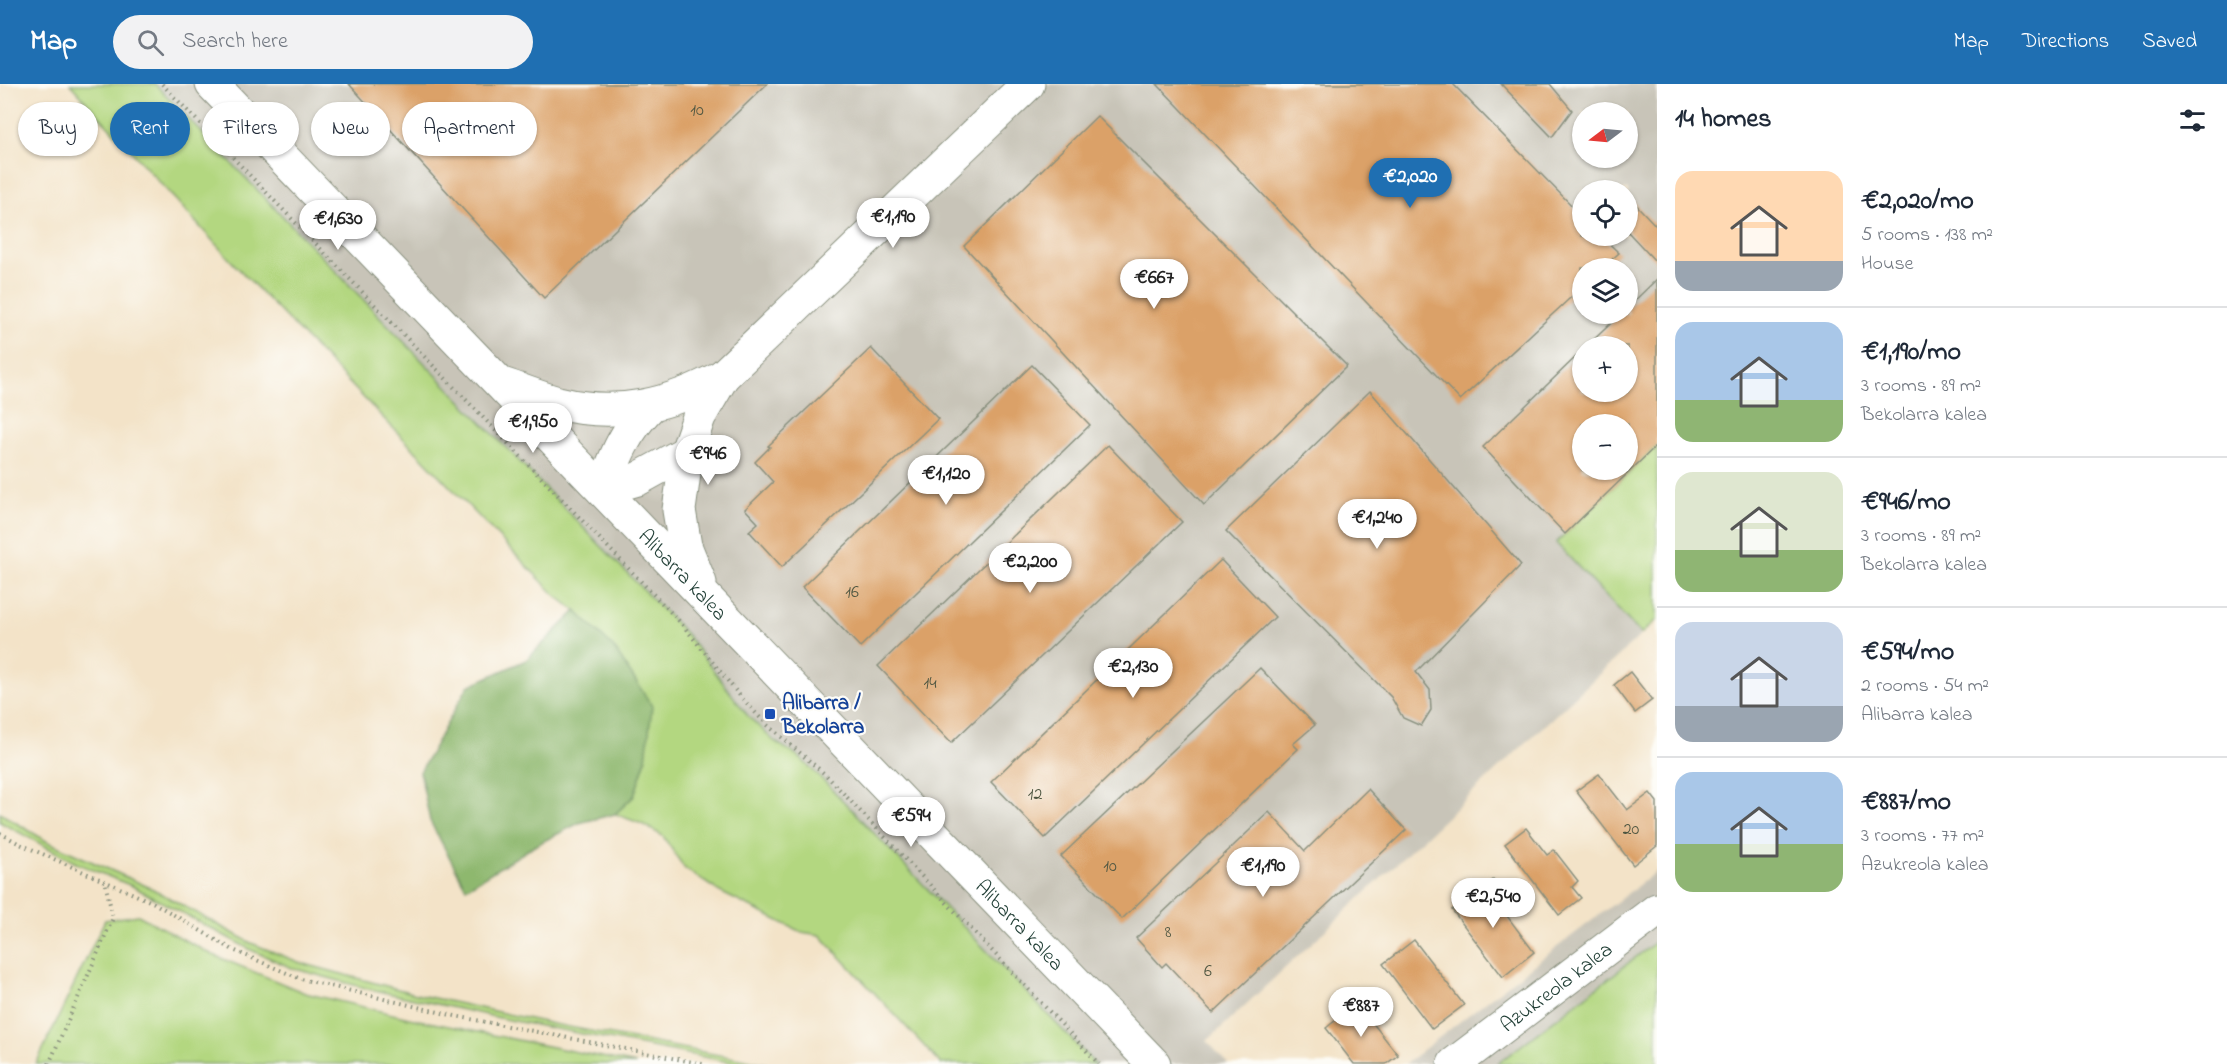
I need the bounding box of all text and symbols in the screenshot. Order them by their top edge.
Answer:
search box [113,15,533,69]
text: Map [30,22,77,63]
icon: search [134,26,167,59]
text: Search here [182,26,288,58]
text: Map [1953,27,1989,57]
text: Directions [2022,27,2109,57]
text: Saved [2142,27,2197,57]
house number: 10 [690,98,704,124]
text: 14 homes [1675,101,1771,139]
chip: Buy [18,102,98,156]
chip: Rent [110,102,190,156]
chip: Filters [202,102,299,156]
chip: New [311,102,390,156]
chip: Apartment [402,102,537,156]
north arrow [1572,102,1638,168]
map controls [1572,102,1638,480]
icon: filters [2176,104,2209,137]
pin: €2,020 [1361,158,1459,209]
text: €2,020 [1383,163,1437,192]
button: locate [1572,180,1638,246]
text: €2,020/mo [1861,183,1974,221]
icon: home [1723,195,1795,267]
pin: €1,190 [844,198,942,249]
pin: €1,630 [289,200,387,251]
text: €1,190 [871,203,915,232]
text: €1,630 [313,205,363,234]
text: 5 rooms · 138 m² [1861,221,1993,250]
text: House [1861,250,1914,279]
button: layers [1572,258,1638,324]
pin: €667 [1118,259,1190,310]
text: €667 [1134,264,1174,293]
text: €1,190/mo [1861,334,1961,372]
button: + [1572,336,1638,402]
icon: home [1723,346,1795,418]
text: 3 rooms · 89 m² [1861,372,1981,401]
text: Bekolarra kalea [1861,401,1987,430]
pin: €1,950 [484,403,582,454]
text: €1,950 [508,408,558,437]
button: − [1572,414,1638,480]
pin: €946 [672,435,744,486]
text: €946 [690,440,727,469]
pin: €1,120 [897,455,995,506]
text: €1,120 [922,460,970,489]
text: €946/mo [1861,484,1951,522]
icon: home [1723,496,1795,568]
pin: €1,240 [1328,499,1426,550]
text: €1,240 [1352,504,1402,533]
text: 3 rooms · 89 m² [1861,522,1981,551]
street label: Alibarra kalea [630,523,733,628]
pin: €2,200 [981,543,1079,594]
text: €2,200 [1003,548,1057,577]
text: Bekolarra kalea [1861,551,1987,580]
house number: 16 [845,580,859,606]
text: €594/mo [1861,634,1954,672]
icon: home [1723,646,1795,718]
pin: €2,130 [1084,648,1182,699]
text: €2,130 [1108,653,1158,682]
house number: 14 [923,671,937,697]
text: 2 rooms · 54 m² [1861,672,1989,701]
place label: Alibarra / Bekolarra [781,689,864,743]
text: Alibarra kalea [1861,701,1973,730]
marker: Alibarra / Bekolarra [763,707,777,721]
house number: 12 [1028,782,1042,808]
text: €887/mo [1861,784,1951,822]
icon: home [1723,796,1795,868]
pin: €594 [875,797,947,848]
text: €594 [891,802,931,831]
house number: 20 [1623,817,1640,843]
text: 3 rooms · 77 m² [1861,822,1984,851]
pin: €1,190 [1214,847,1312,898]
text: Azukreola kalea [1861,851,1989,880]
text: €1,190 [1241,852,1285,881]
house number: 10 [1103,854,1117,880]
street label: Alibarra kalea [967,873,1070,979]
pin: €2,540 [1444,878,1542,929]
text: €2,540 [1465,883,1521,912]
house number: 8 [1165,920,1172,946]
street label: Azukreola kalea [1495,936,1620,1041]
house number: 6 [1204,959,1212,985]
pin: €887 [1325,987,1397,1038]
text: €887 [1342,992,1380,1021]

